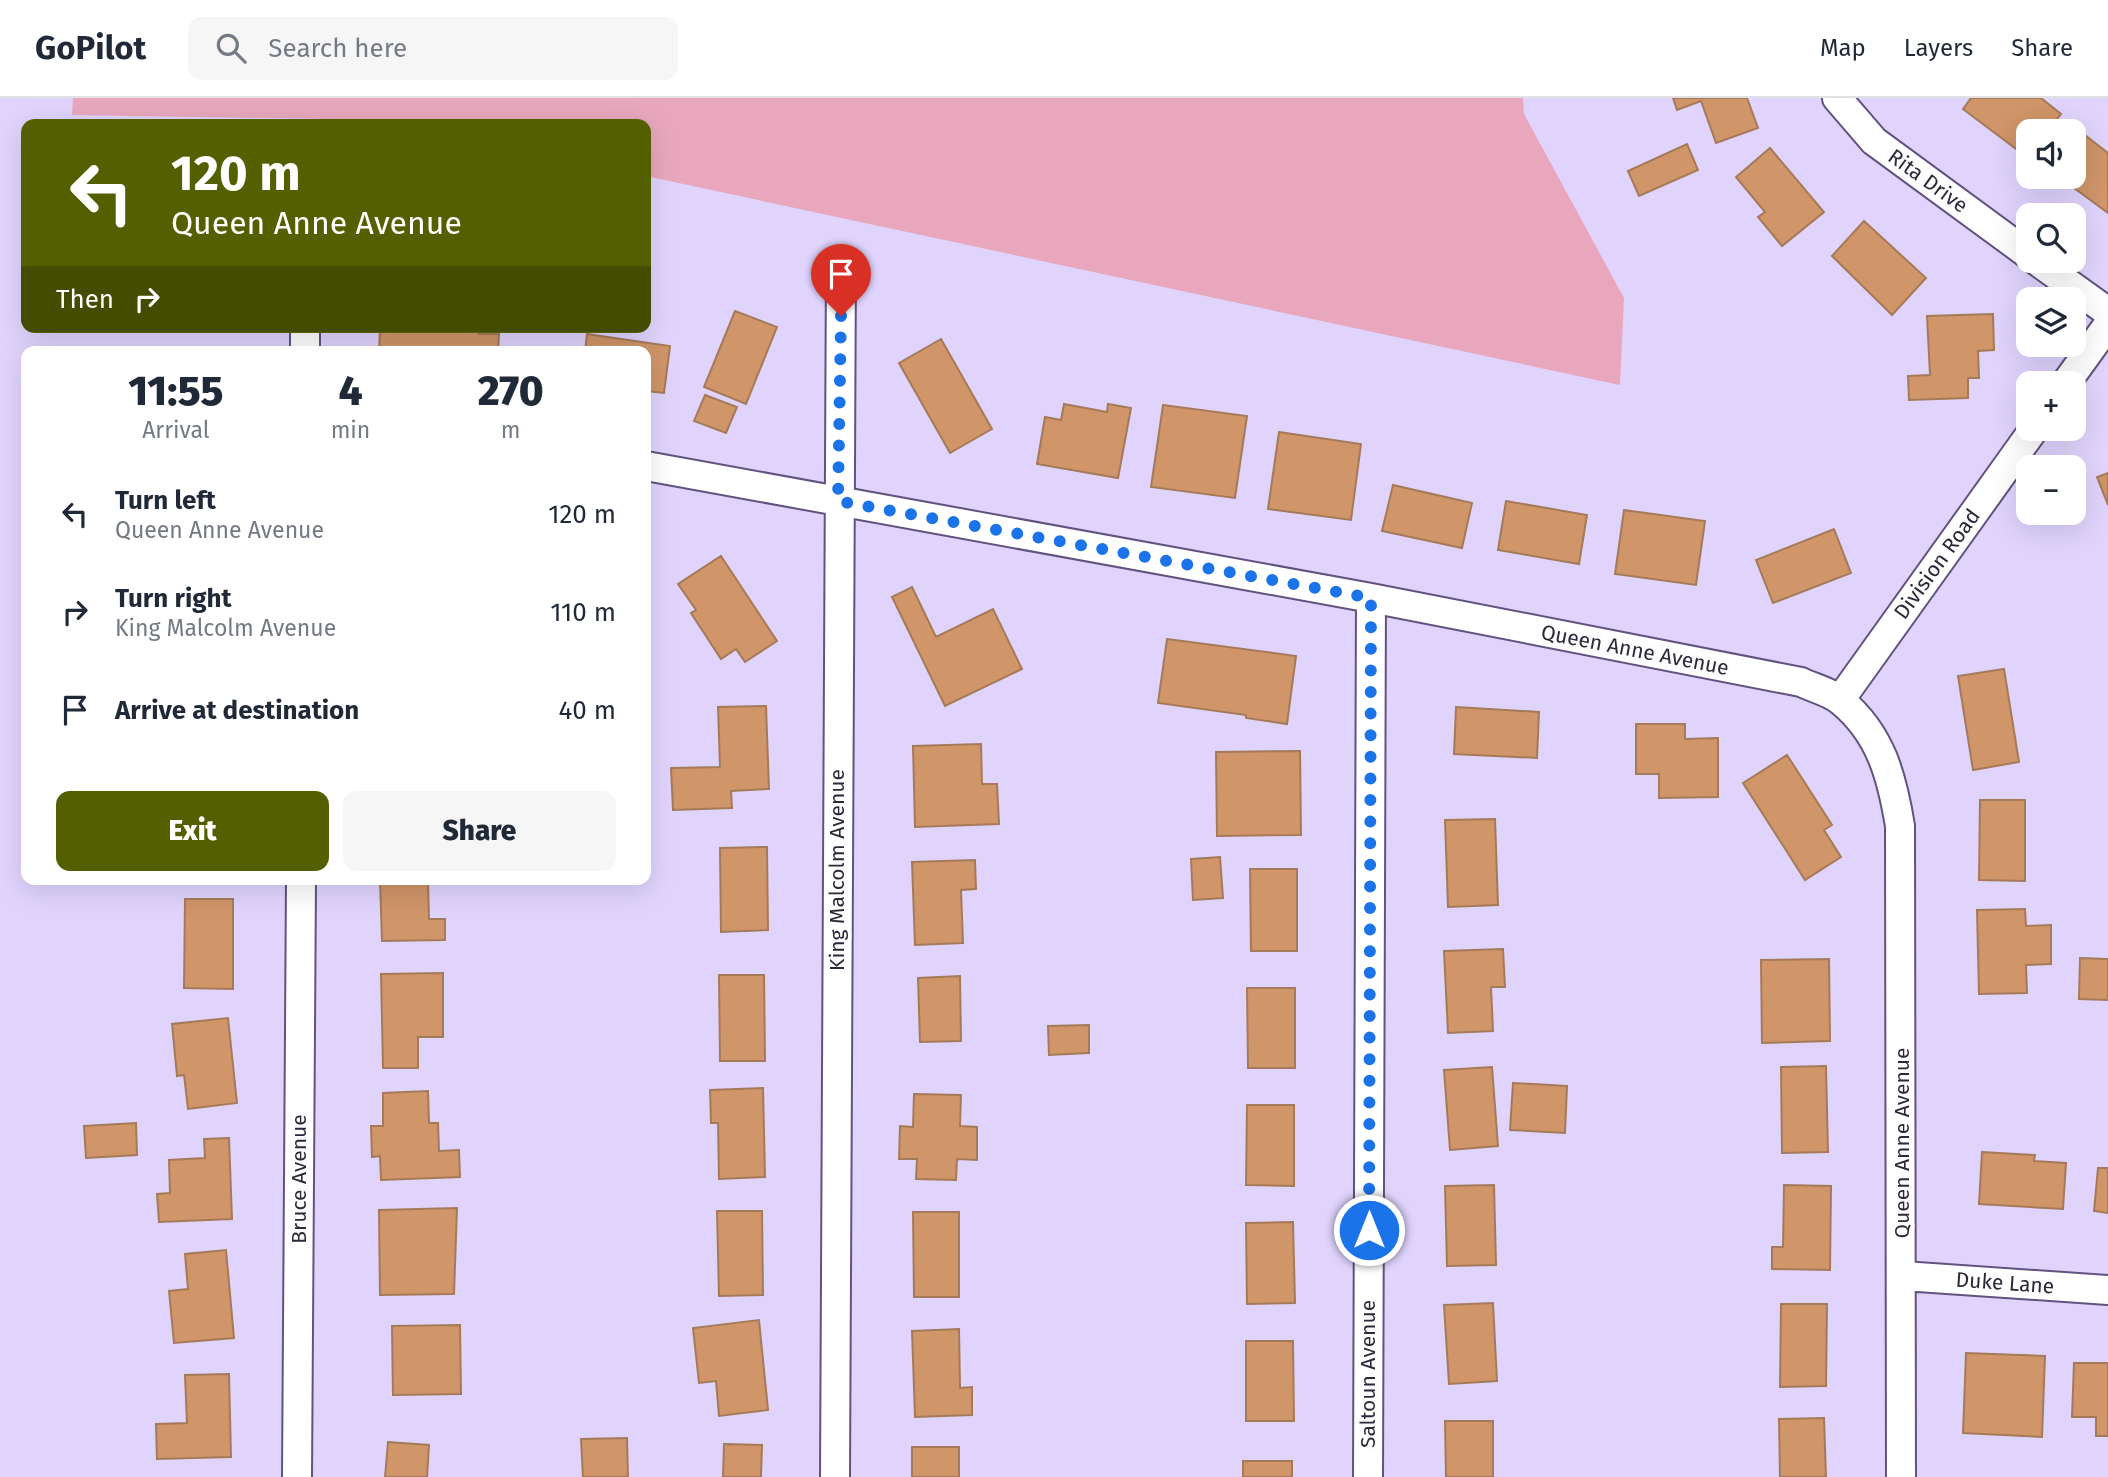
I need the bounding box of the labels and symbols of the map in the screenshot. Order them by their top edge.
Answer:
street label: Rita Drive [1883,143,1973,219]
pin [811,244,871,316]
street label: Division Road [1888,504,1986,624]
street label: Queen Anne Avenue [1539,619,1731,681]
street label: King Malcolm Avenue [824,769,850,971]
street label: Queen Anne Avenue [1889,1048,1915,1238]
street label: Bruce Avenue [286,1114,312,1244]
position arrow [1332,1193,1406,1267]
street label: Duke Lane [1955,1267,2055,1299]
street label: Saltoun Avenue [1355,1300,1381,1448]

